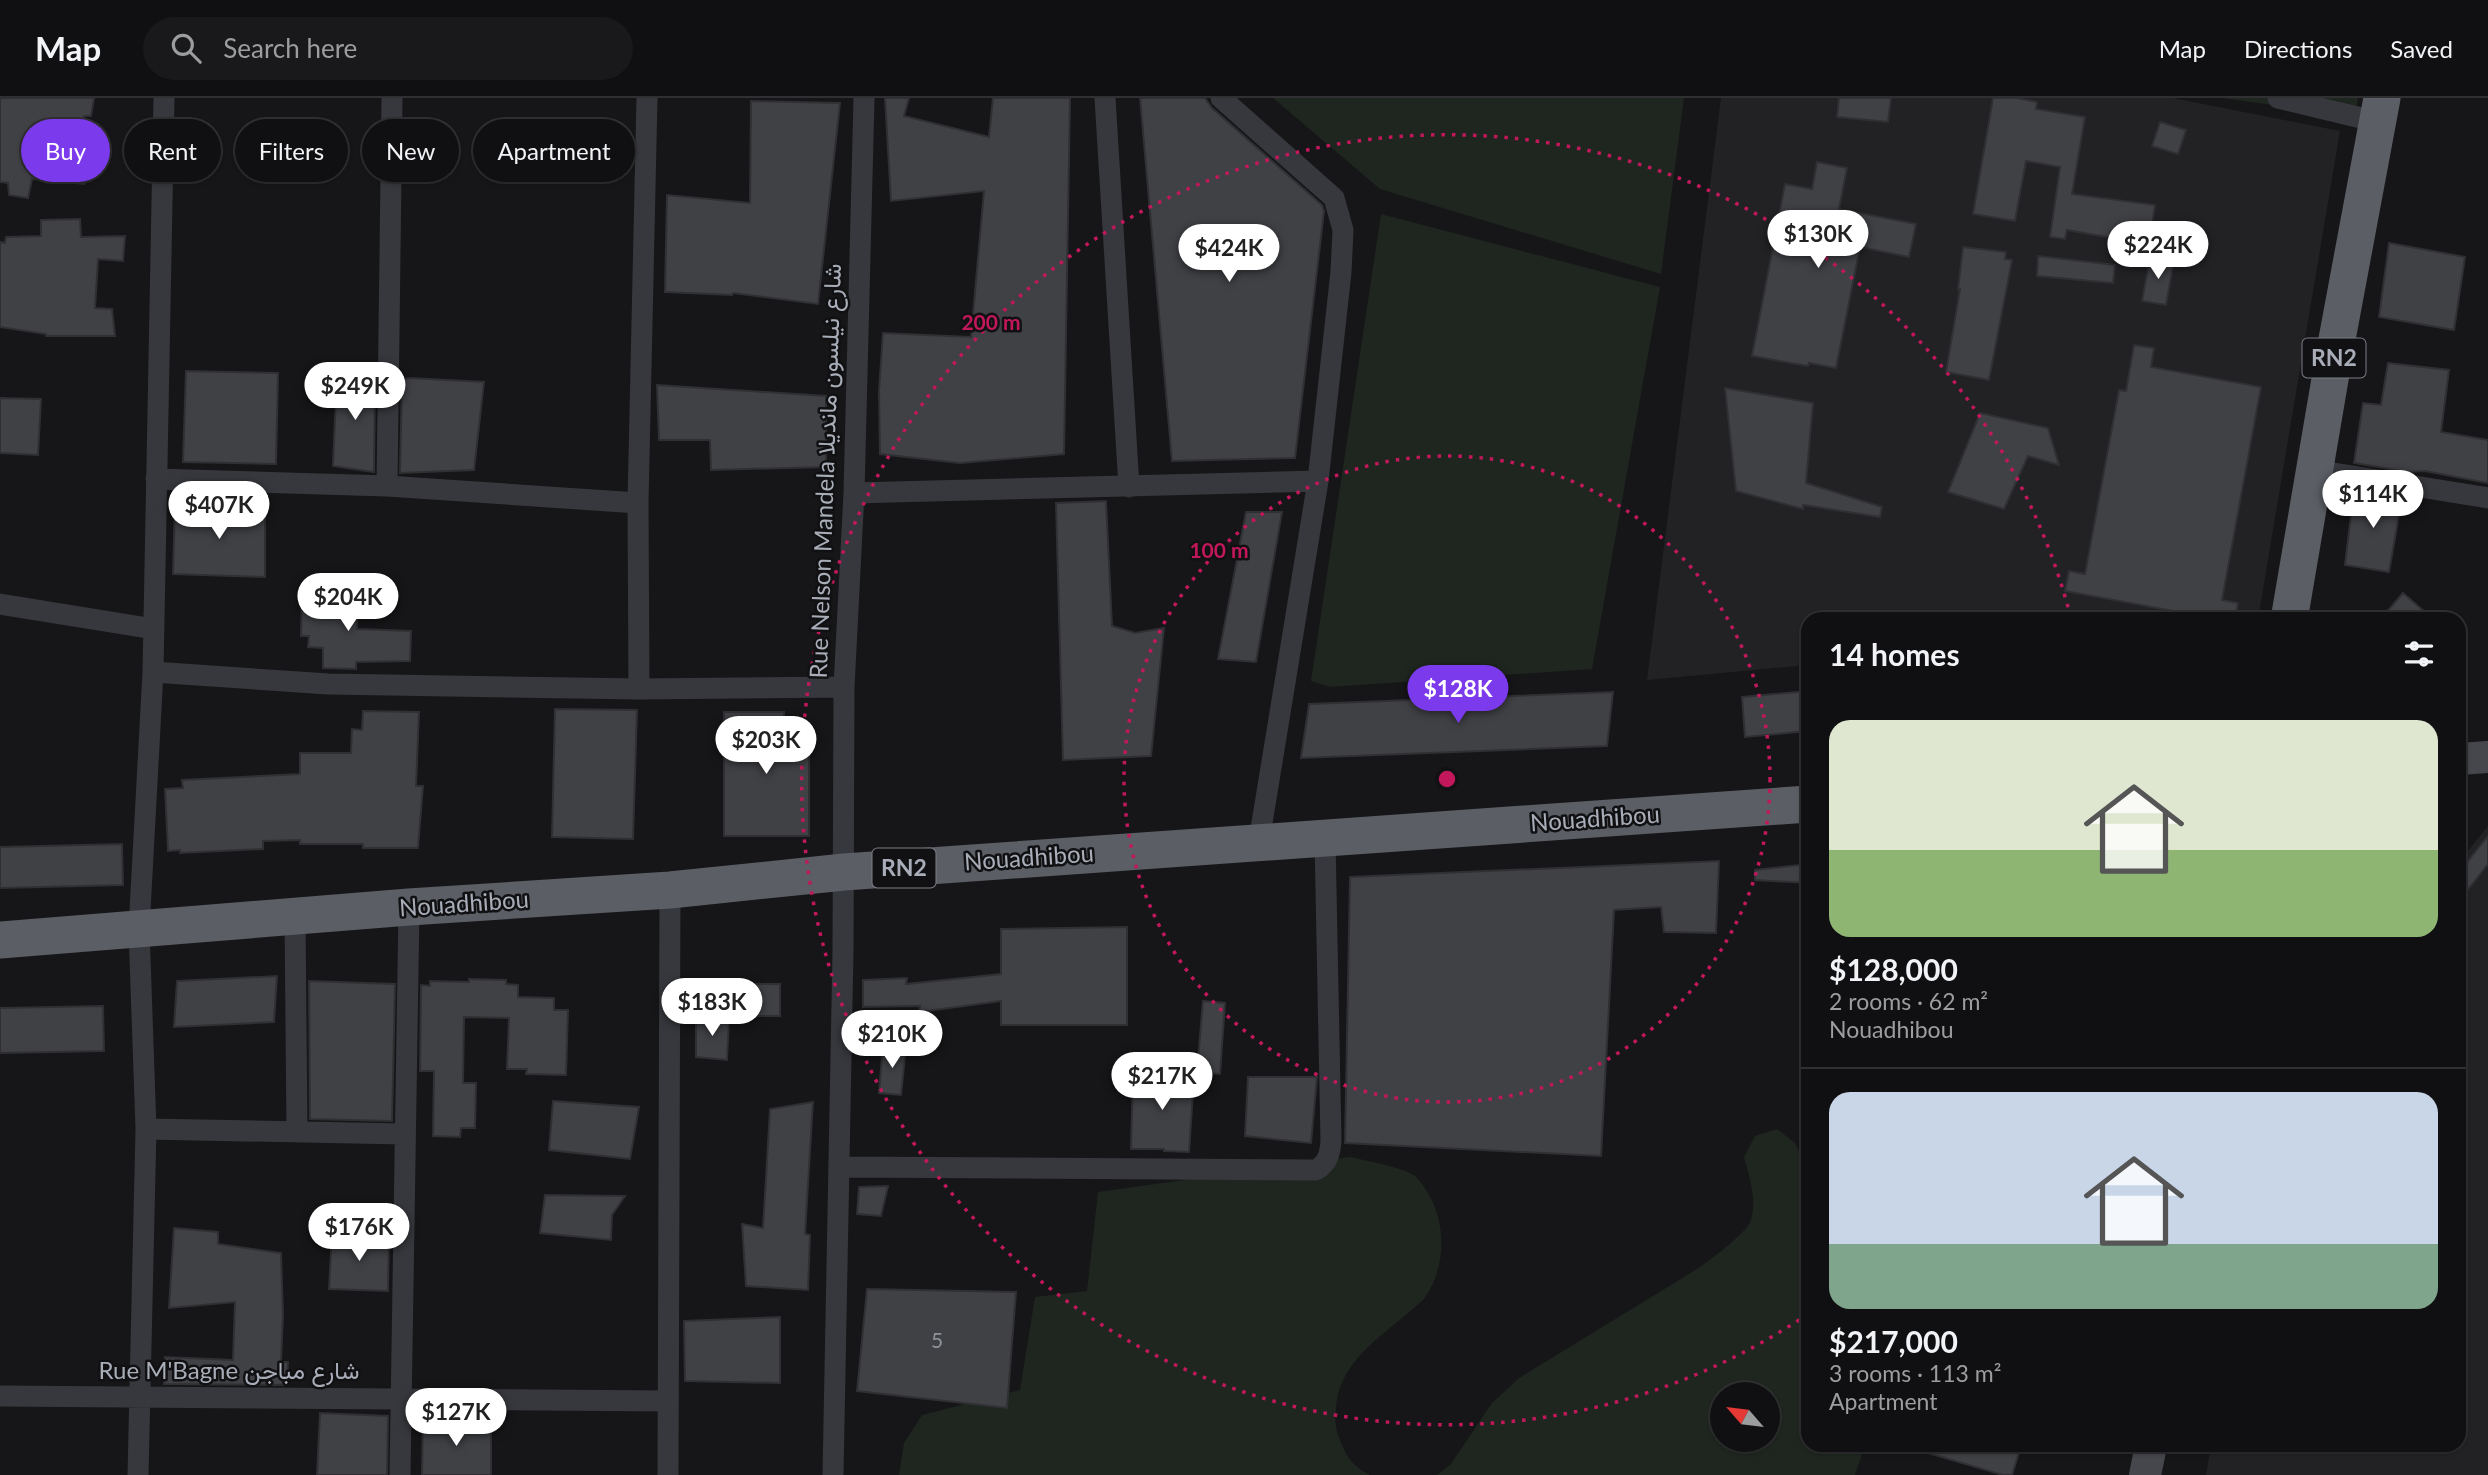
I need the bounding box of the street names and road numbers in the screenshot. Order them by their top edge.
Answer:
street label: Rue Nelson Mandela شارع نيلسون مانديلا [803,263,849,679]
road number: RN2 [2302,339,2366,378]
street label: Nouadhibou [1529,799,1661,836]
street label: Nouadhibou [963,838,1095,875]
road number: RN2 [872,848,936,888]
street label: Nouadhibou [398,884,530,921]
street label: Rue M'Bagne شارع مباجن [98,1355,360,1387]

